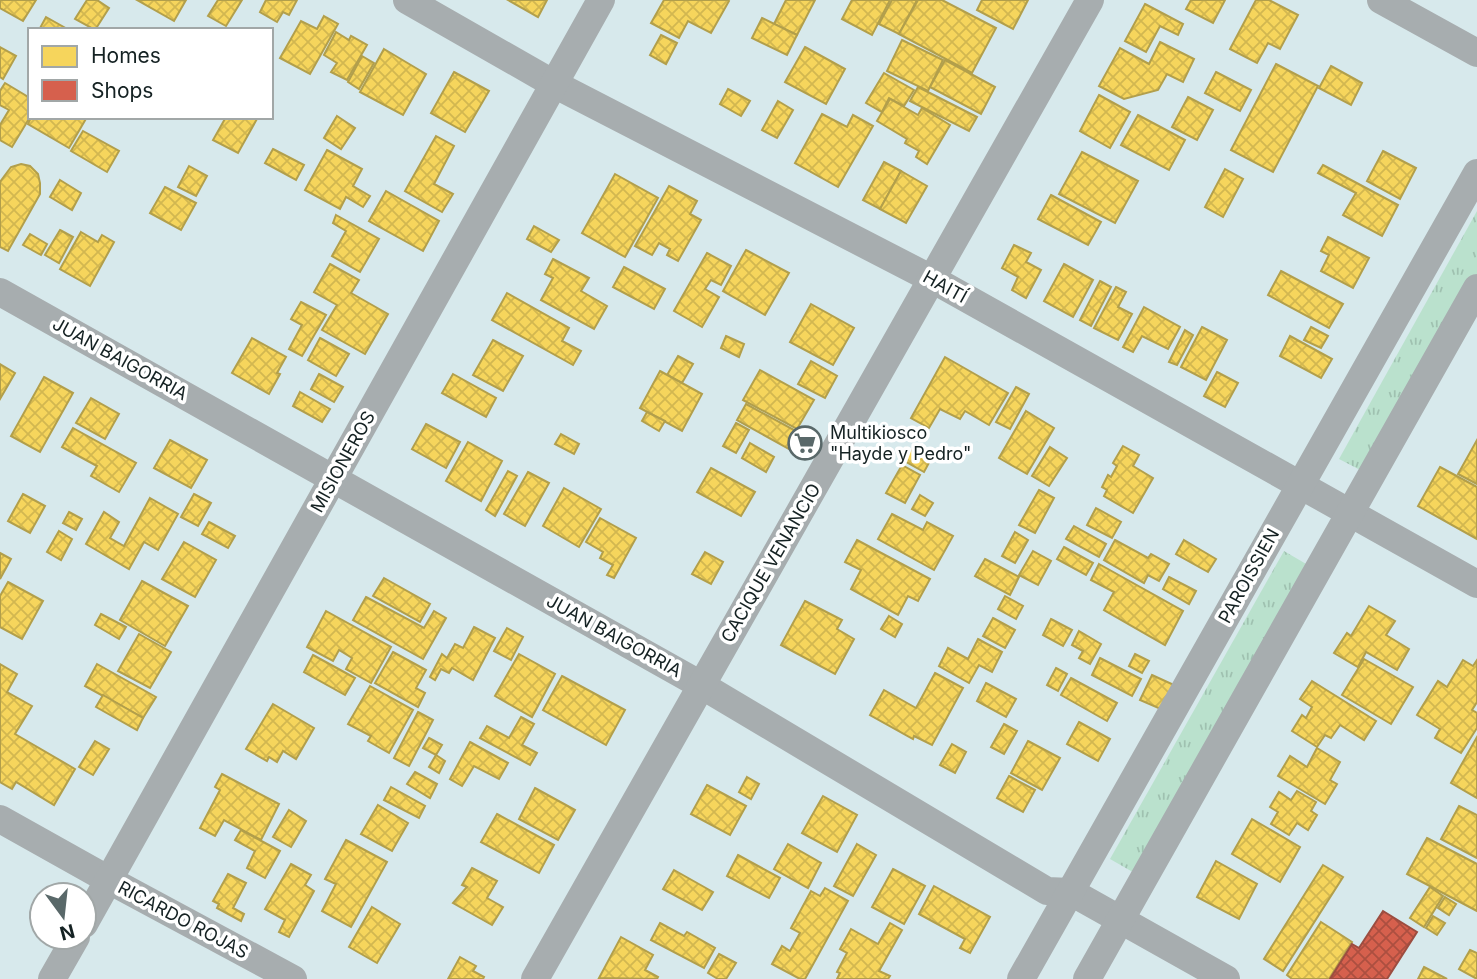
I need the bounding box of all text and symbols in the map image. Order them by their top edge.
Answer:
legend [28,28,273,119]
text: Homes [91,43,161,68]
text: Shops [91,78,153,103]
street label: HAITÍ [920,265,972,307]
street label: JUAN BAIGORRIA [49,313,191,404]
street label: MISIONEROS [306,407,379,516]
place label: Multikiosco "Hayde y Pedro" [830,422,971,464]
supermarket icon: Multikiosco "Hayde y Pedro" [786,424,824,462]
street label: CACIQUE VENANCIO [716,479,825,646]
street label: PAROISSIEN [1214,525,1283,627]
street label: JUAN BAIGORRIA [543,590,685,681]
street label: RICARDO ROJAS [115,876,252,963]
north arrow [28,881,98,951]
text: N [57,919,77,945]

